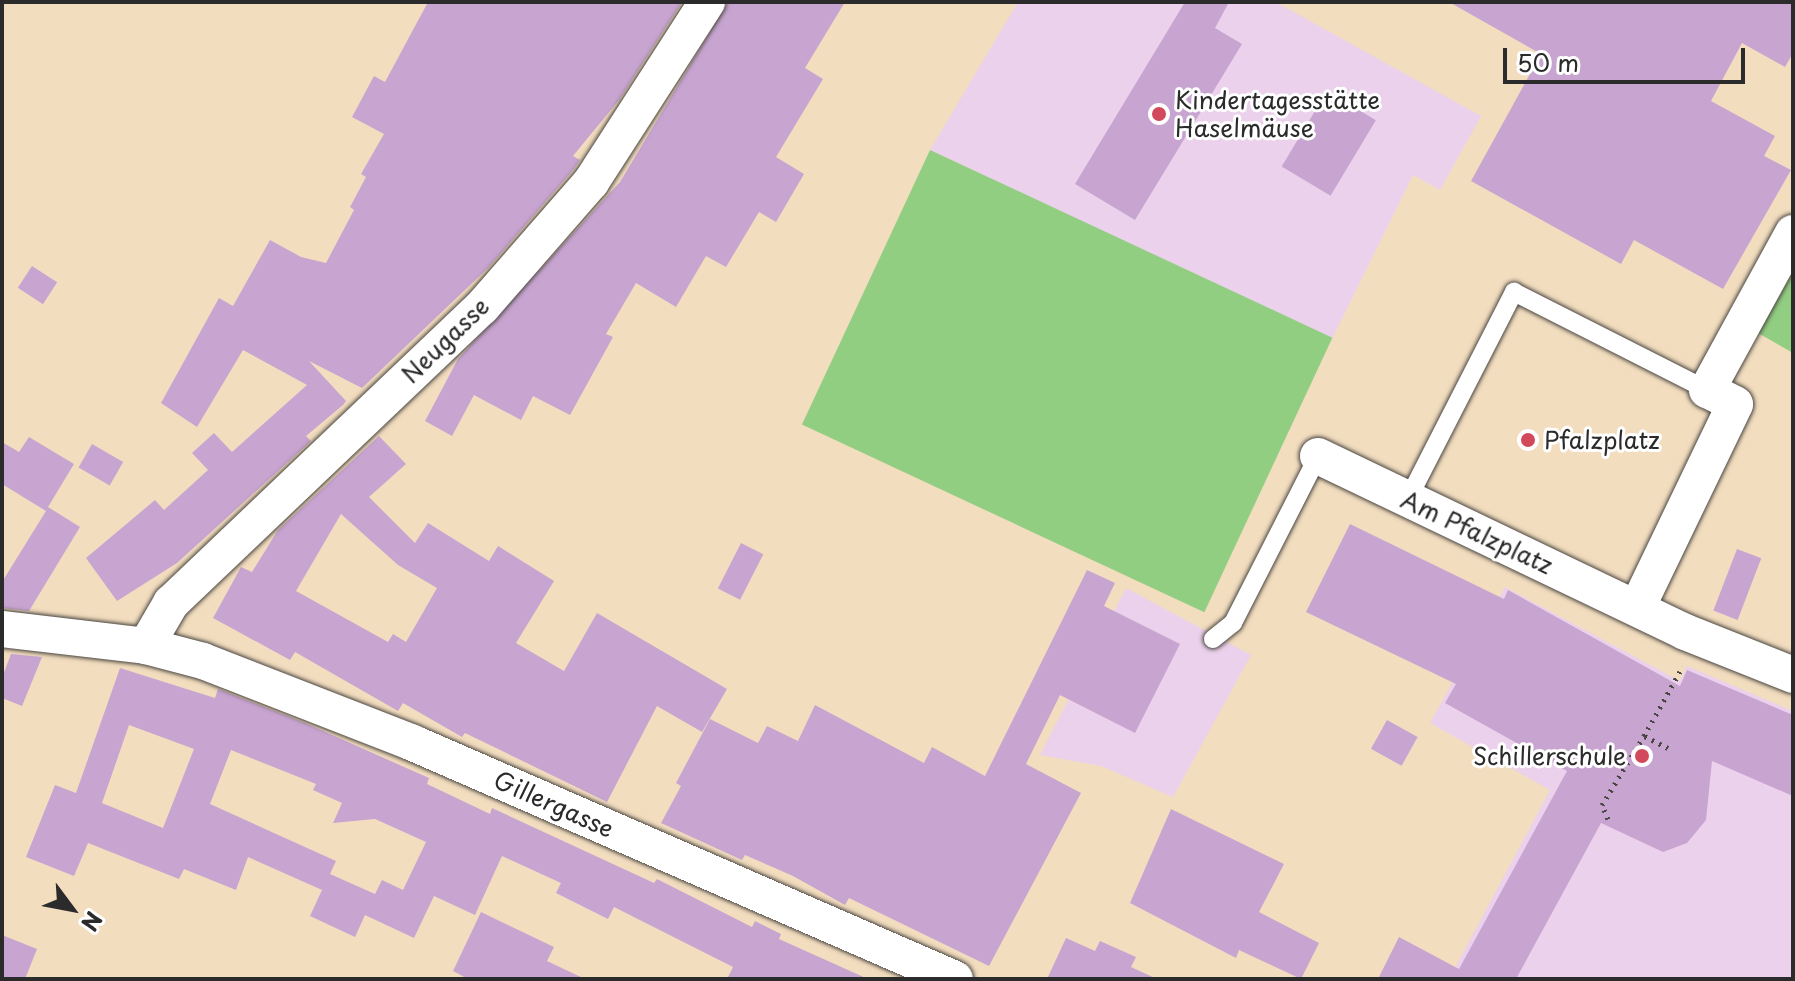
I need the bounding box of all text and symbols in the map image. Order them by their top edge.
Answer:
scale bar [1507,32,1749,82]
text: 50 m [1517,44,1579,80]
place label: Kindertagesstätte Haselmäuse [1175,86,1380,142]
marker: Kindertagesstätte Haselmäuse [1150,105,1168,123]
street label: Neugasse [395,291,495,389]
place label: Pfalzplatz [1544,426,1660,454]
marker: Pfalzplatz [1519,431,1537,449]
street label: Am Pfalzplatz [1397,484,1557,580]
place label: Schillerschule [1473,742,1626,770]
marker: Schillerschule [1633,747,1651,765]
street label: Gillergasse [490,765,618,843]
north arrow [32,869,112,949]
text: N [74,906,111,938]

